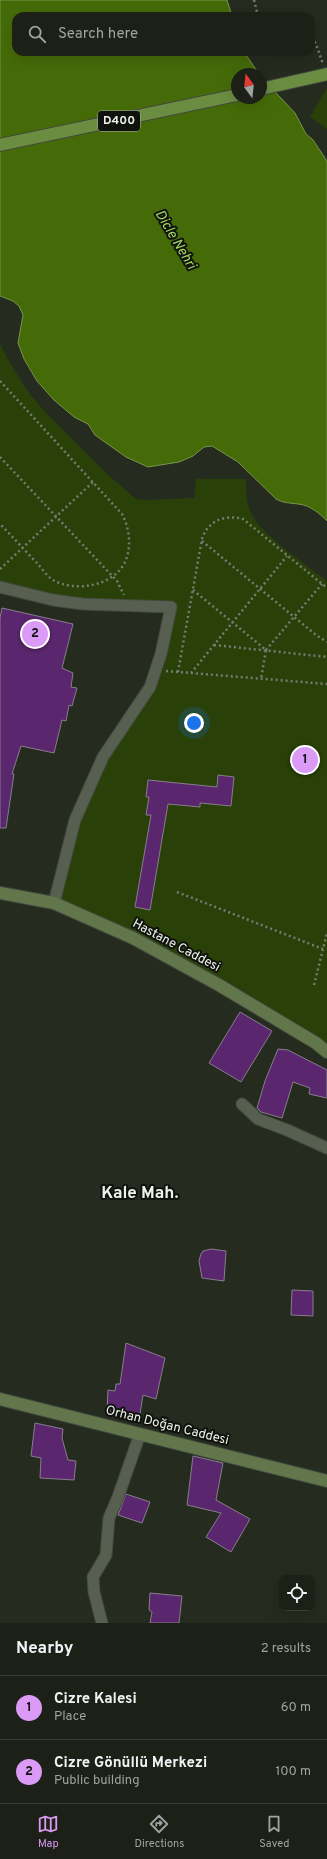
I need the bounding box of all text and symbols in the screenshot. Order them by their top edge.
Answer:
search box [12,12,315,56]
icon: search [26,23,48,45]
text: Search here [58,25,138,44]
north arrow [231,68,267,104]
road number: D400 [98,111,140,131]
water label: Dicle Nehri [151,207,200,274]
pin: 2 [22,619,48,649]
your location [184,713,204,733]
pin: 1 [292,745,318,775]
street label: Hastane Caddesi [129,916,223,976]
district label: Kale Mah. [101,1183,179,1205]
street label: Orhan Doğan Caddesi [104,1403,230,1449]
map controls [279,1575,315,1611]
button: locate [279,1575,315,1611]
text: Nearby [16,1638,73,1660]
text: 2 results [261,1641,311,1657]
text: Cizre Kalesi [54,1690,137,1709]
text: 1 [26,1700,32,1716]
text: 60 m [281,1700,311,1716]
text: Place [54,1709,86,1725]
text: Cizre Gönüllü Merkezi [54,1754,207,1773]
text: 2 [25,1764,33,1780]
text: 100 m [275,1764,311,1780]
text: Public building [54,1773,140,1789]
tab: Map [37,1813,59,1851]
tab: Directions [134,1813,184,1851]
tab: Saved [259,1813,290,1851]

